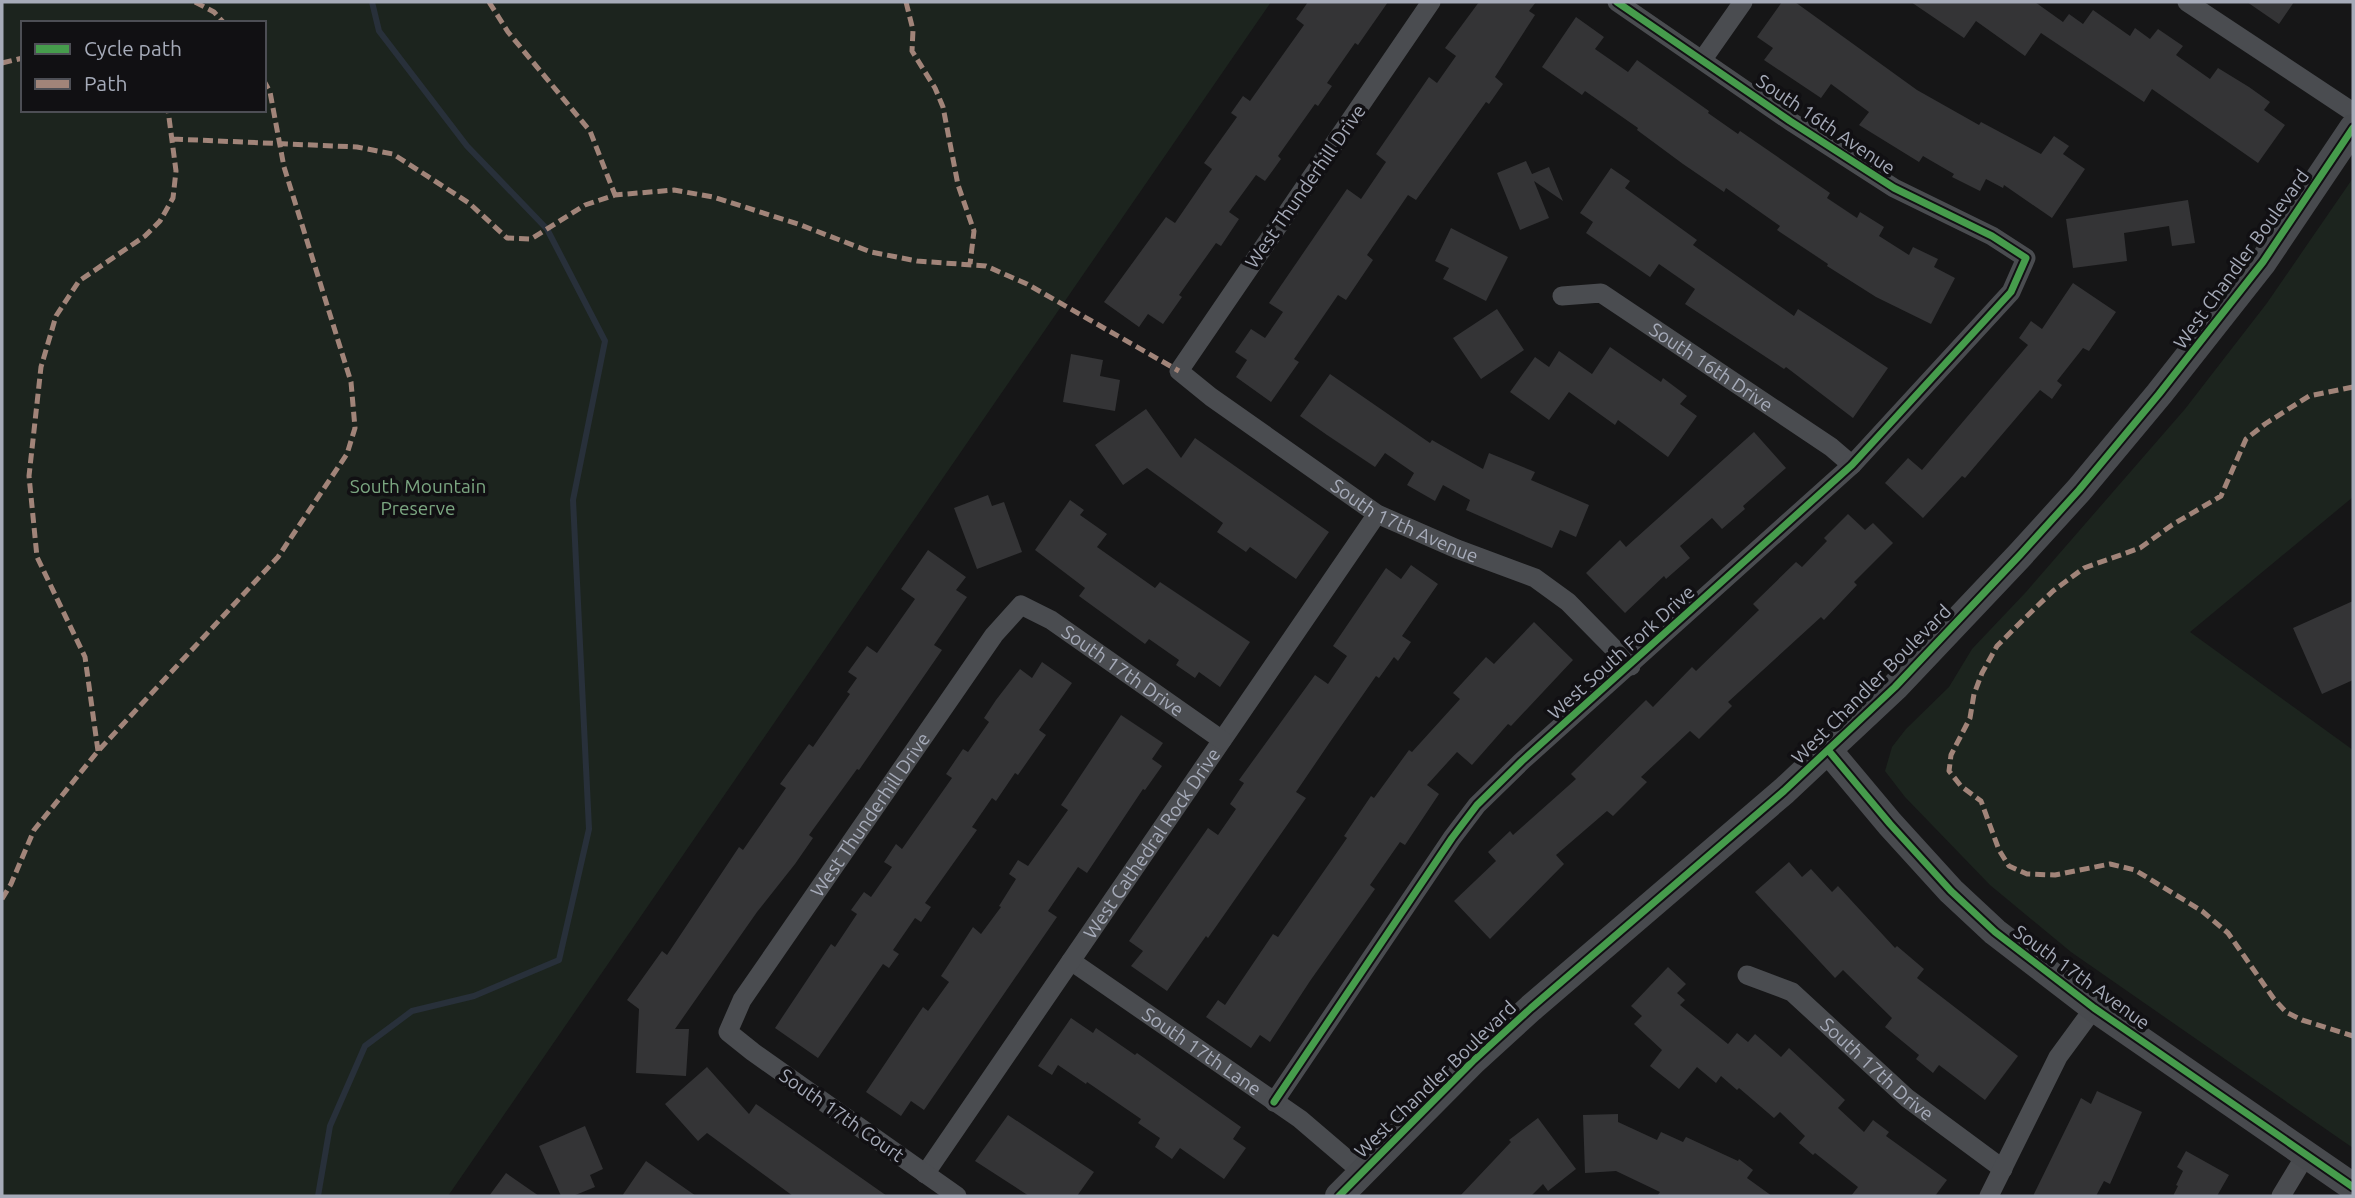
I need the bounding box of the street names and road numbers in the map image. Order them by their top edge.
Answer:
street label: South 16th Avenue [1752,69,1900,179]
street label: West Thunderhill Drive [1240,100,1370,272]
street label: West Chandler Boulevard [2169,165,2313,353]
street label: South 16th Drive [1646,318,1777,416]
street label: South 17th Avenue [1327,474,1481,567]
street label: West South Fork Drive [1543,580,1699,724]
street label: West Chandler Boulevard [1787,600,1955,768]
street label: South 17th Drive [1058,620,1188,721]
street label: West Thunderhill Drive [806,728,934,901]
street label: West Cathedral Rock Drive [1079,744,1225,943]
street label: South 17th Avenue [2010,920,2154,1034]
street label: West Chandler Boulevard [1350,996,1520,1162]
street label: South 17th Lane [1138,1003,1266,1100]
street label: South 17th Drive [1816,1013,1938,1125]
street label: South 17th Court [776,1064,909,1166]

